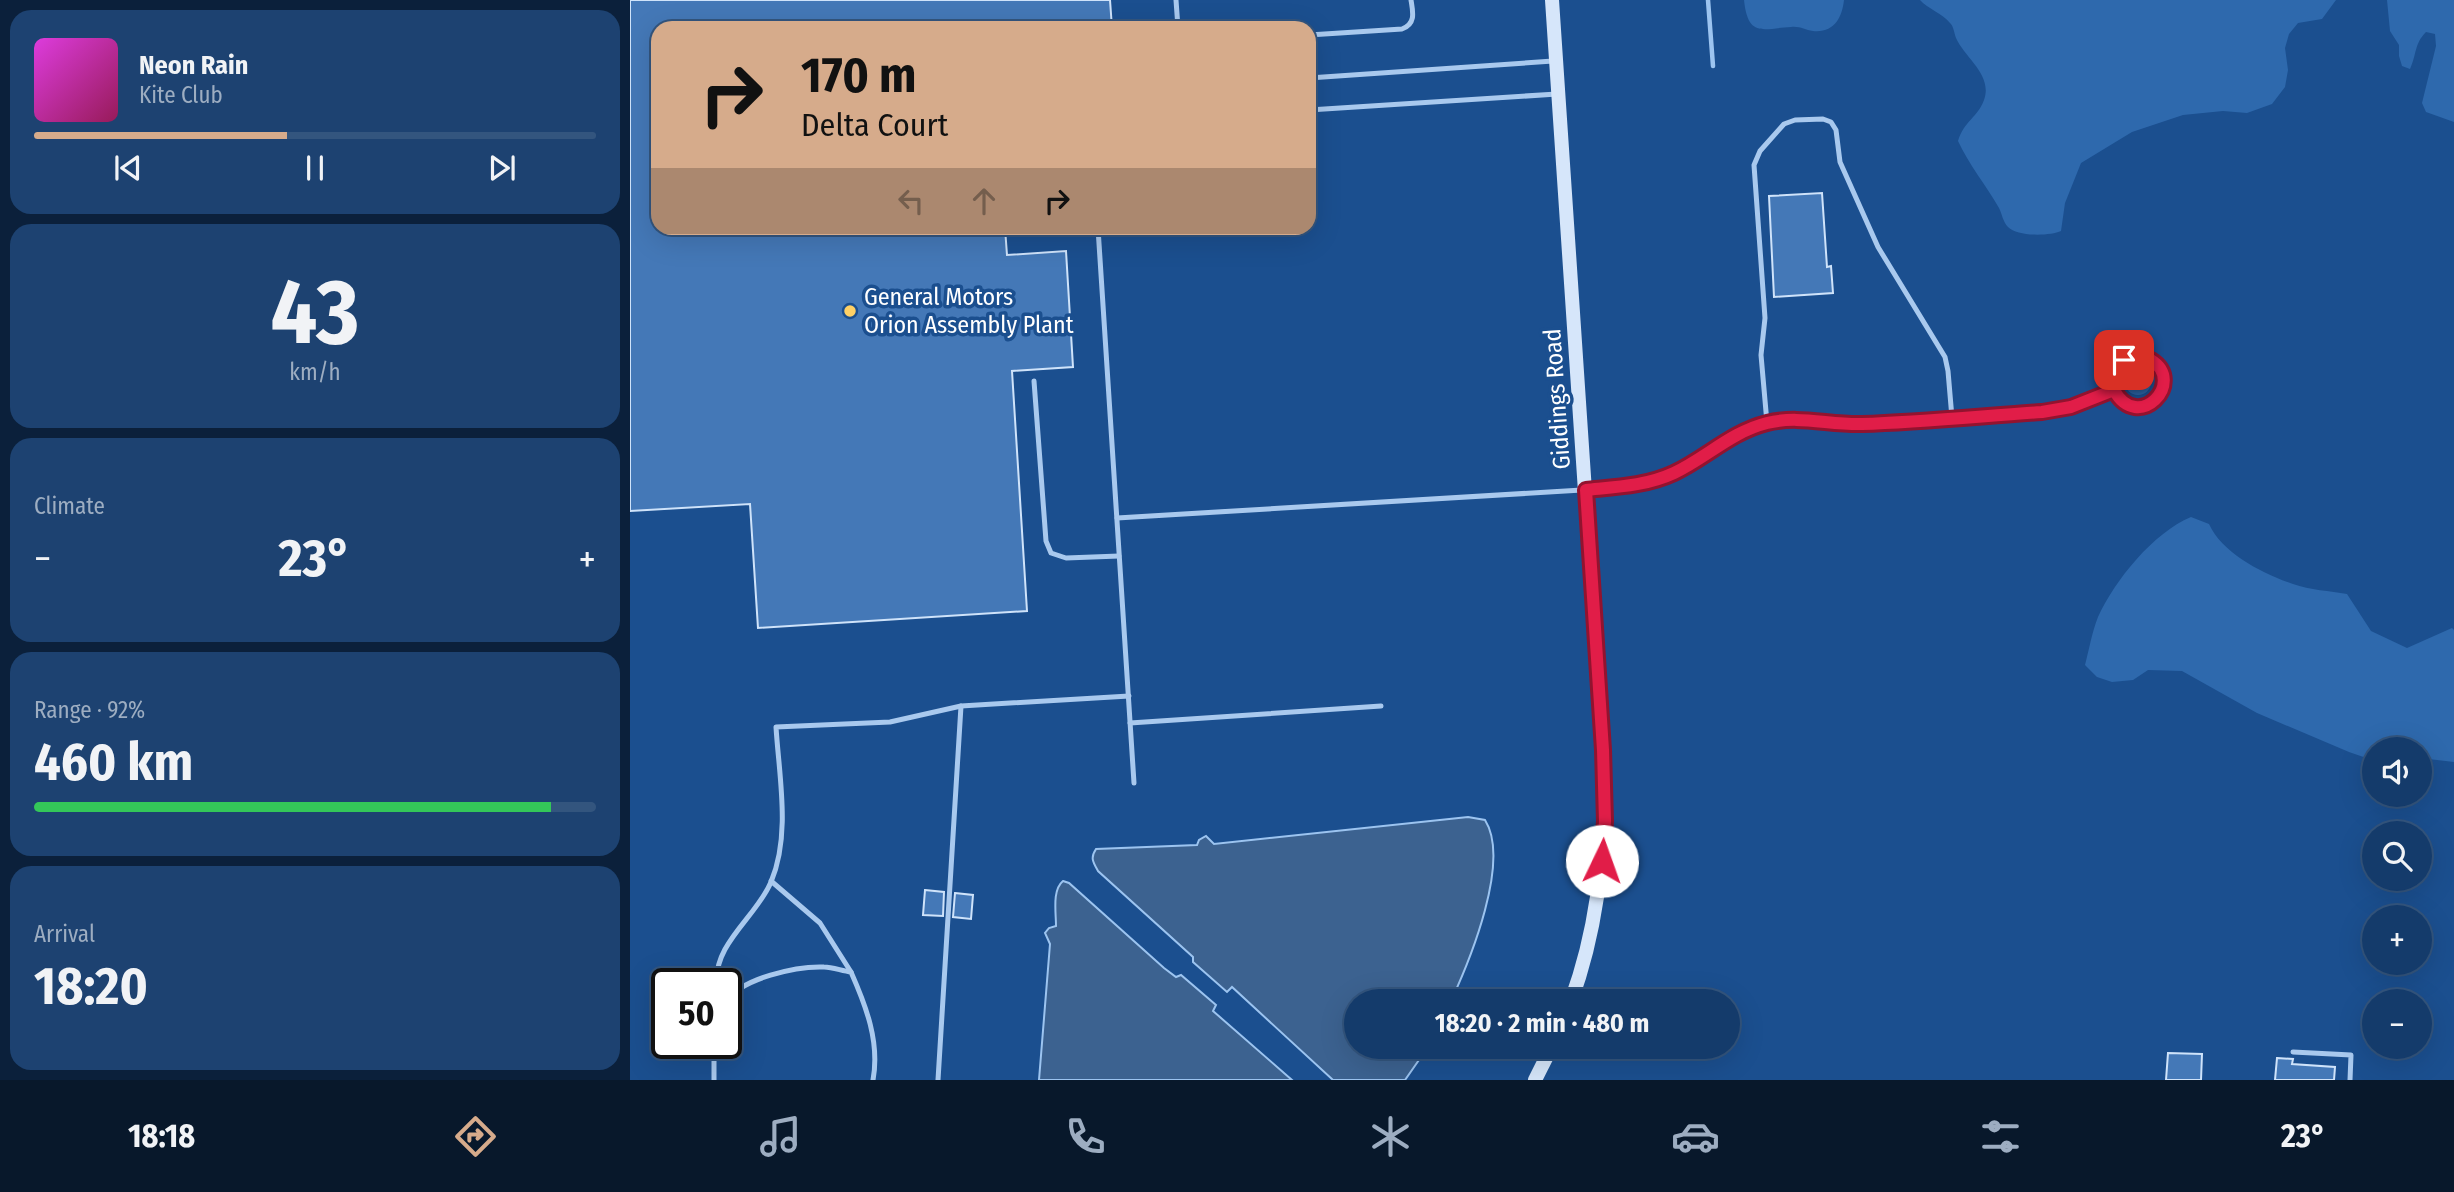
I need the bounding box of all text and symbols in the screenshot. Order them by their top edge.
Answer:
text: 170 m [801,46,917,105]
icon: right [686,49,777,140]
text: Neon Rain [139,50,248,81]
text: Kite Club [139,81,223,109]
text: Delta Court [801,106,948,144]
icon: previous [109,149,147,187]
icon: pause [296,149,334,187]
icon: next [483,149,521,187]
icon: left [892,182,930,220]
icon: ahead [965,182,1003,220]
icon: right [1038,182,1076,220]
text: 43 [271,258,359,367]
place label: General Motors Orion Assembly Plant [864,283,1074,339]
marker: General Motors Orion Assembly Plant [842,303,858,319]
street label: Giddings Road [1538,328,1576,470]
pin [2094,330,2154,390]
icon: arrive [2105,341,2143,379]
text: km/h [289,358,341,386]
text: Climate [34,492,105,520]
text: 23° [278,527,351,590]
text: − [34,536,51,582]
text: + [579,536,596,582]
text: Range · 92% [34,696,145,724]
text: 460 km [34,731,193,794]
map controls [2362,737,2432,1059]
button: sound [2362,737,2432,807]
button: search [2362,821,2432,891]
position arrow [1565,824,1639,898]
button: + [2362,905,2432,975]
text: Arrival [34,920,95,948]
text: 18:20 [34,955,148,1018]
speed limit sign: 50 [651,968,742,1059]
button: − [2362,989,2432,1059]
text: 18:20 · 2 min · 480 m [1435,1008,1649,1039]
icon: directions [451,1112,500,1161]
icon: music [756,1112,805,1161]
icon: phone [1061,1112,1110,1161]
icon: climate [1366,1112,1415,1161]
icon: car [1671,1112,1720,1161]
icon: filters [1976,1112,2025,1161]
text: 18:18 [128,1117,195,1155]
text: 23° [2281,1117,2326,1155]

